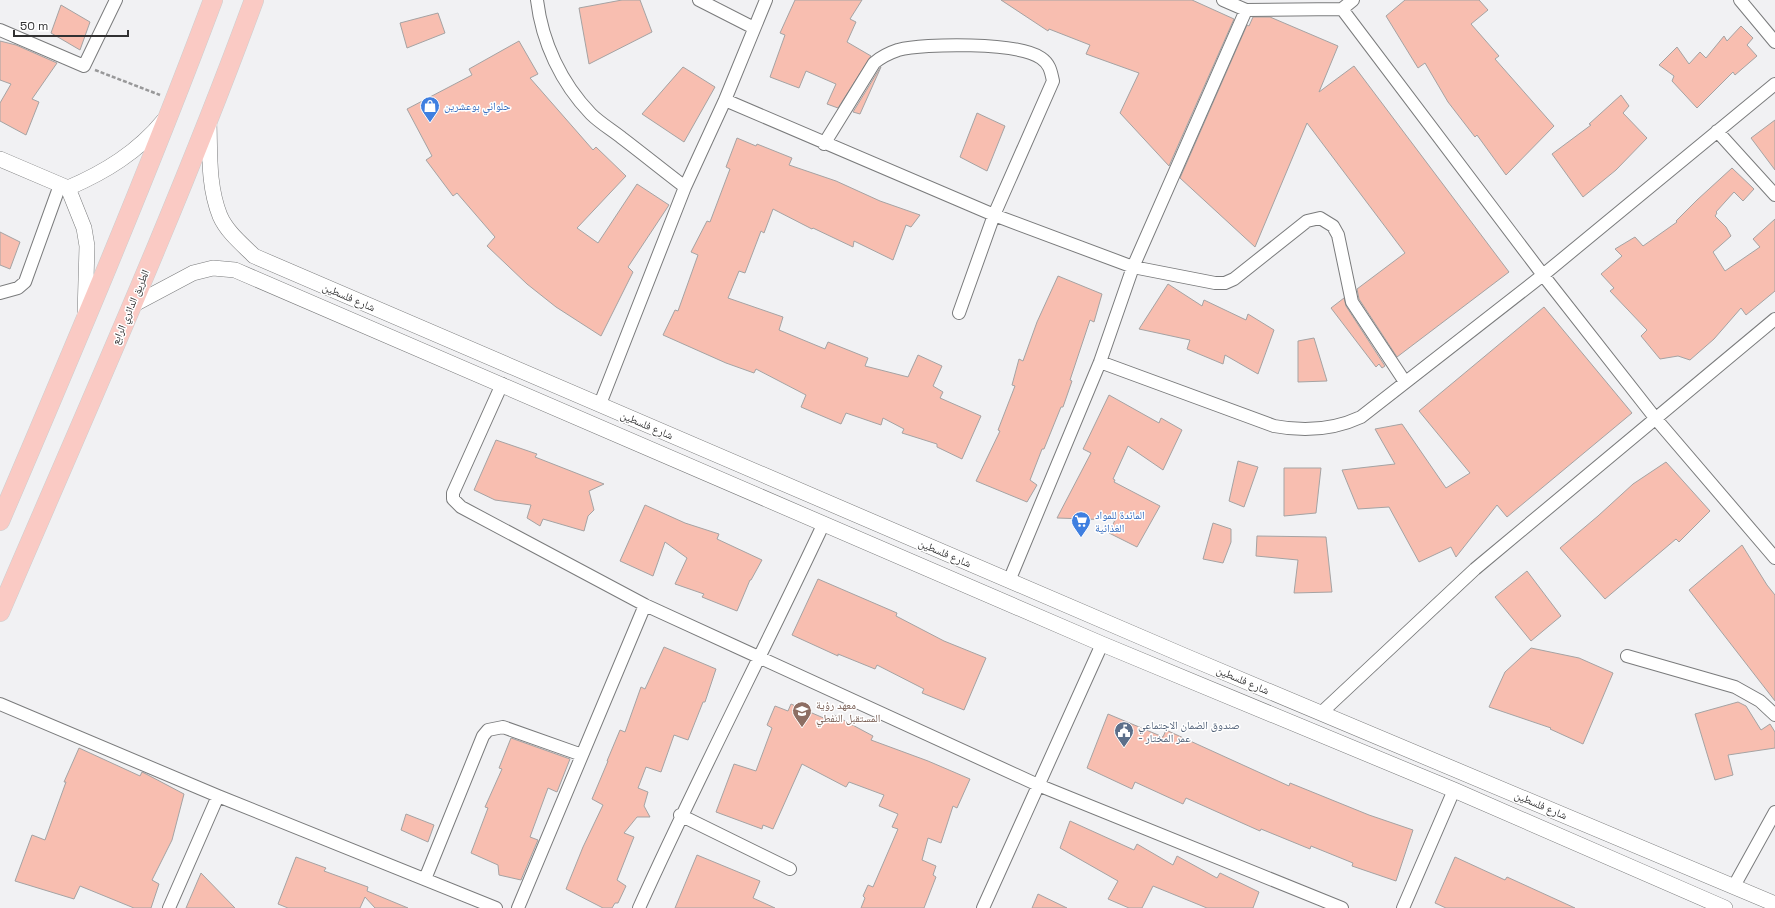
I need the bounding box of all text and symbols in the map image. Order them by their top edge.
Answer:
scale bar [14,12,128,38]
text: 50 m [20,18,48,34]
shop icon: حلواني بوعشرين [419,95,441,123]
place label: حلواني بوعشرين [444,99,511,115]
street label: الطريق الدائري الرابع [108,267,154,347]
street label: شارع فلسطين [321,280,377,314]
street label: شارع فلسطين [619,408,675,442]
place label: المائدة للمواد الغذائية [1095,508,1145,535]
supermarket icon: المائدة للمواد الغذائية [1070,510,1092,538]
street label: شارع فلسطين [917,536,973,570]
street label: شارع فلسطين [1215,663,1271,697]
place label: معهد رؤية المستقبل النفطي [816,698,880,727]
school or university icon: معهد رؤية المستقبل النفطي [791,700,813,728]
place label: صندوق الضمان الاجتماعي - عمر المختار [1138,718,1240,745]
public building icon: صندوق الضمان الاجتماعي - عمر المختار [1113,720,1135,748]
street label: شارع فلسطين [1513,788,1569,822]

